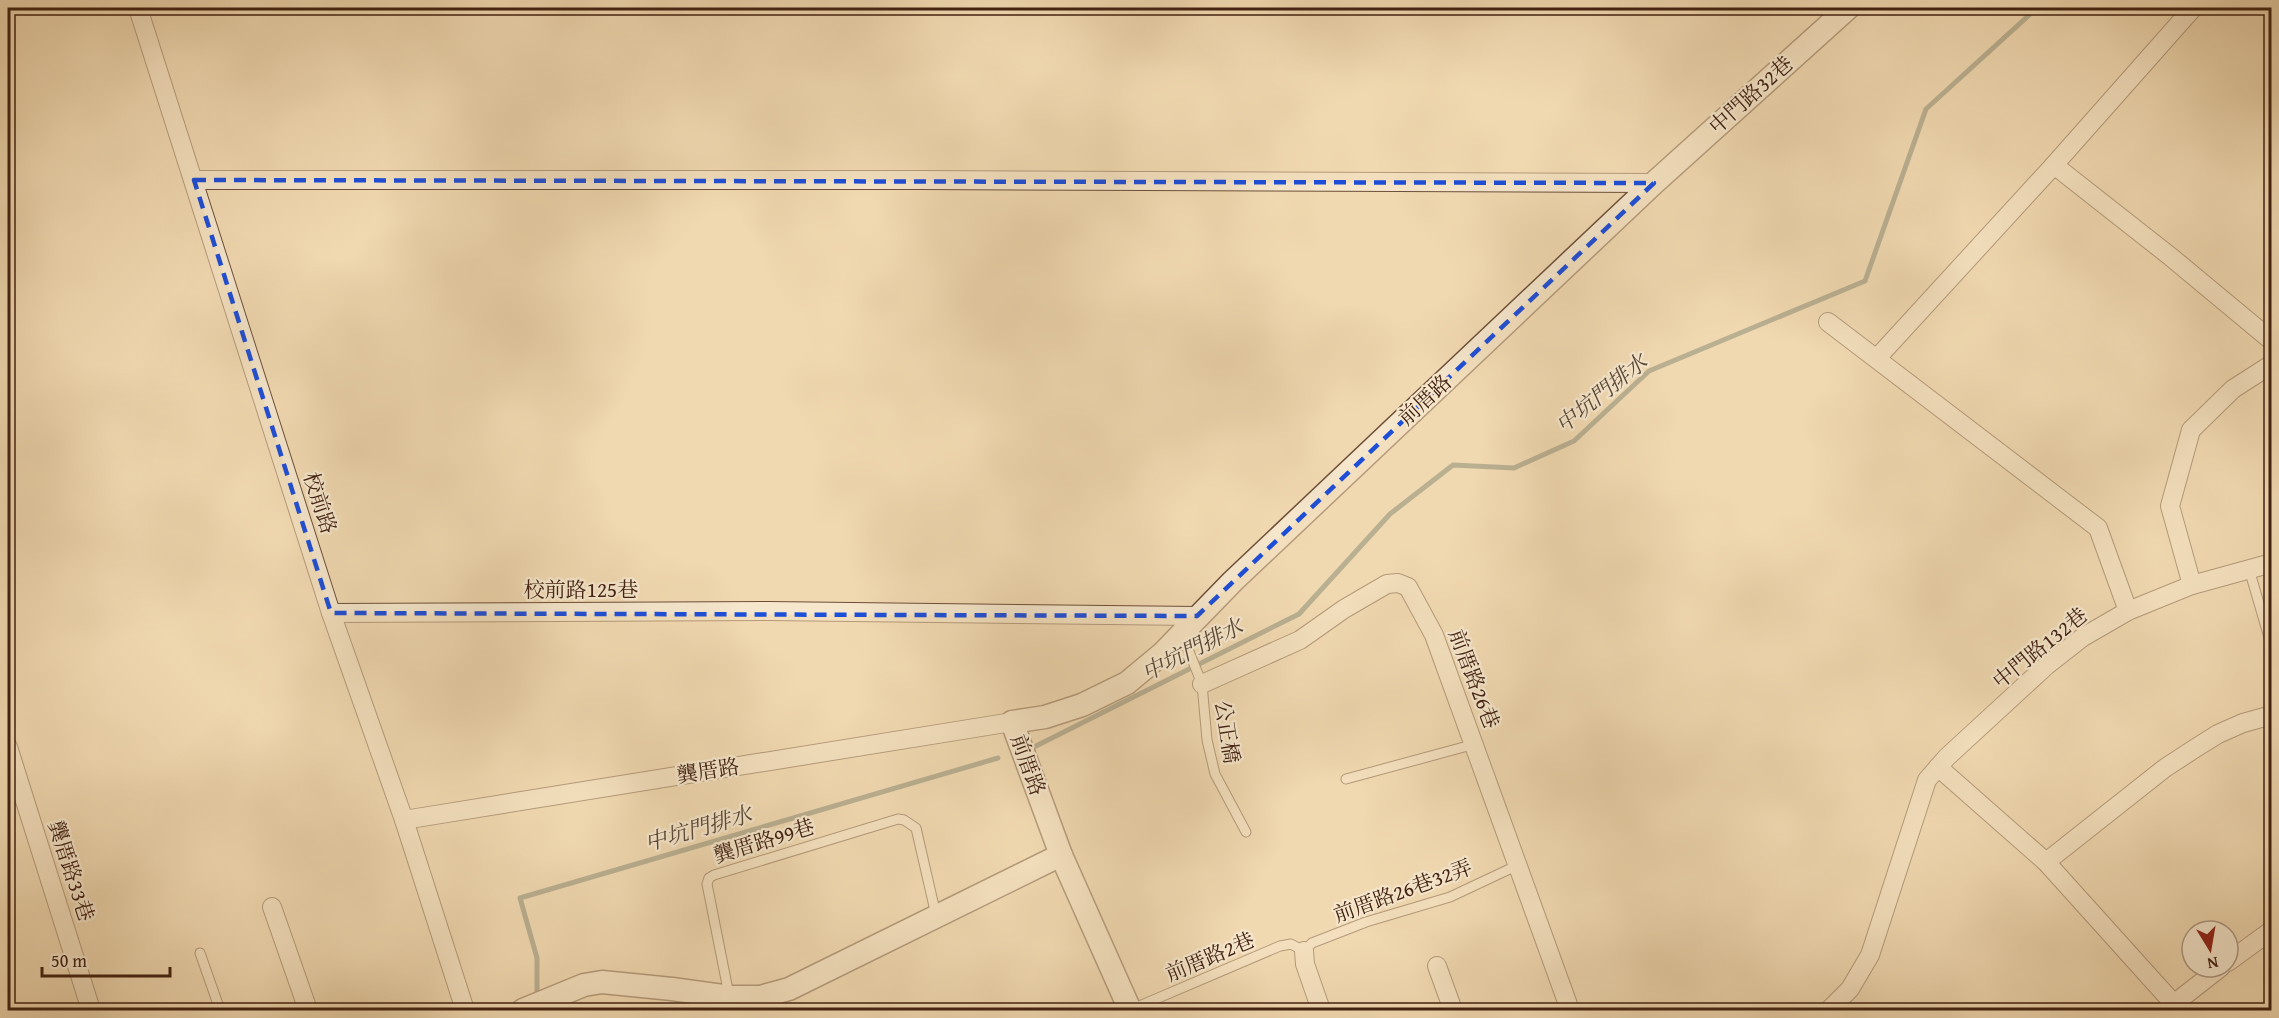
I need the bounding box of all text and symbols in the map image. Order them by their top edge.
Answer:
street label: 中門路32巷 [1702,48,1800,141]
water label: 中坑門排水 [1548,345,1655,440]
street label: 前厝路 [1391,367,1458,432]
street label: 校前路 [296,468,345,538]
street label: 校前路125巷 [524,574,638,605]
street label: 中門路132巷 [1985,600,2094,696]
water label: 中坑門排水 [1136,609,1250,688]
street label: 前厝路26巷 [1441,625,1508,733]
street label: 公正橋 [1207,698,1248,765]
street label: 前厝路 [1003,730,1054,800]
street label: 龔厝路 [674,750,741,791]
water label: 中坑門排水 [641,797,757,859]
street label: 龔厝路99巷 [709,810,818,871]
street label: 龔厝路33巷 [41,816,102,925]
street label: 前厝路26巷32弄 [1329,851,1476,930]
north arrow [2180,919,2240,979]
street label: 前厝路2巷 [1160,924,1259,989]
scale bar [42,940,170,978]
text: 50 m [51,947,87,974]
text: N [2205,951,2220,977]

